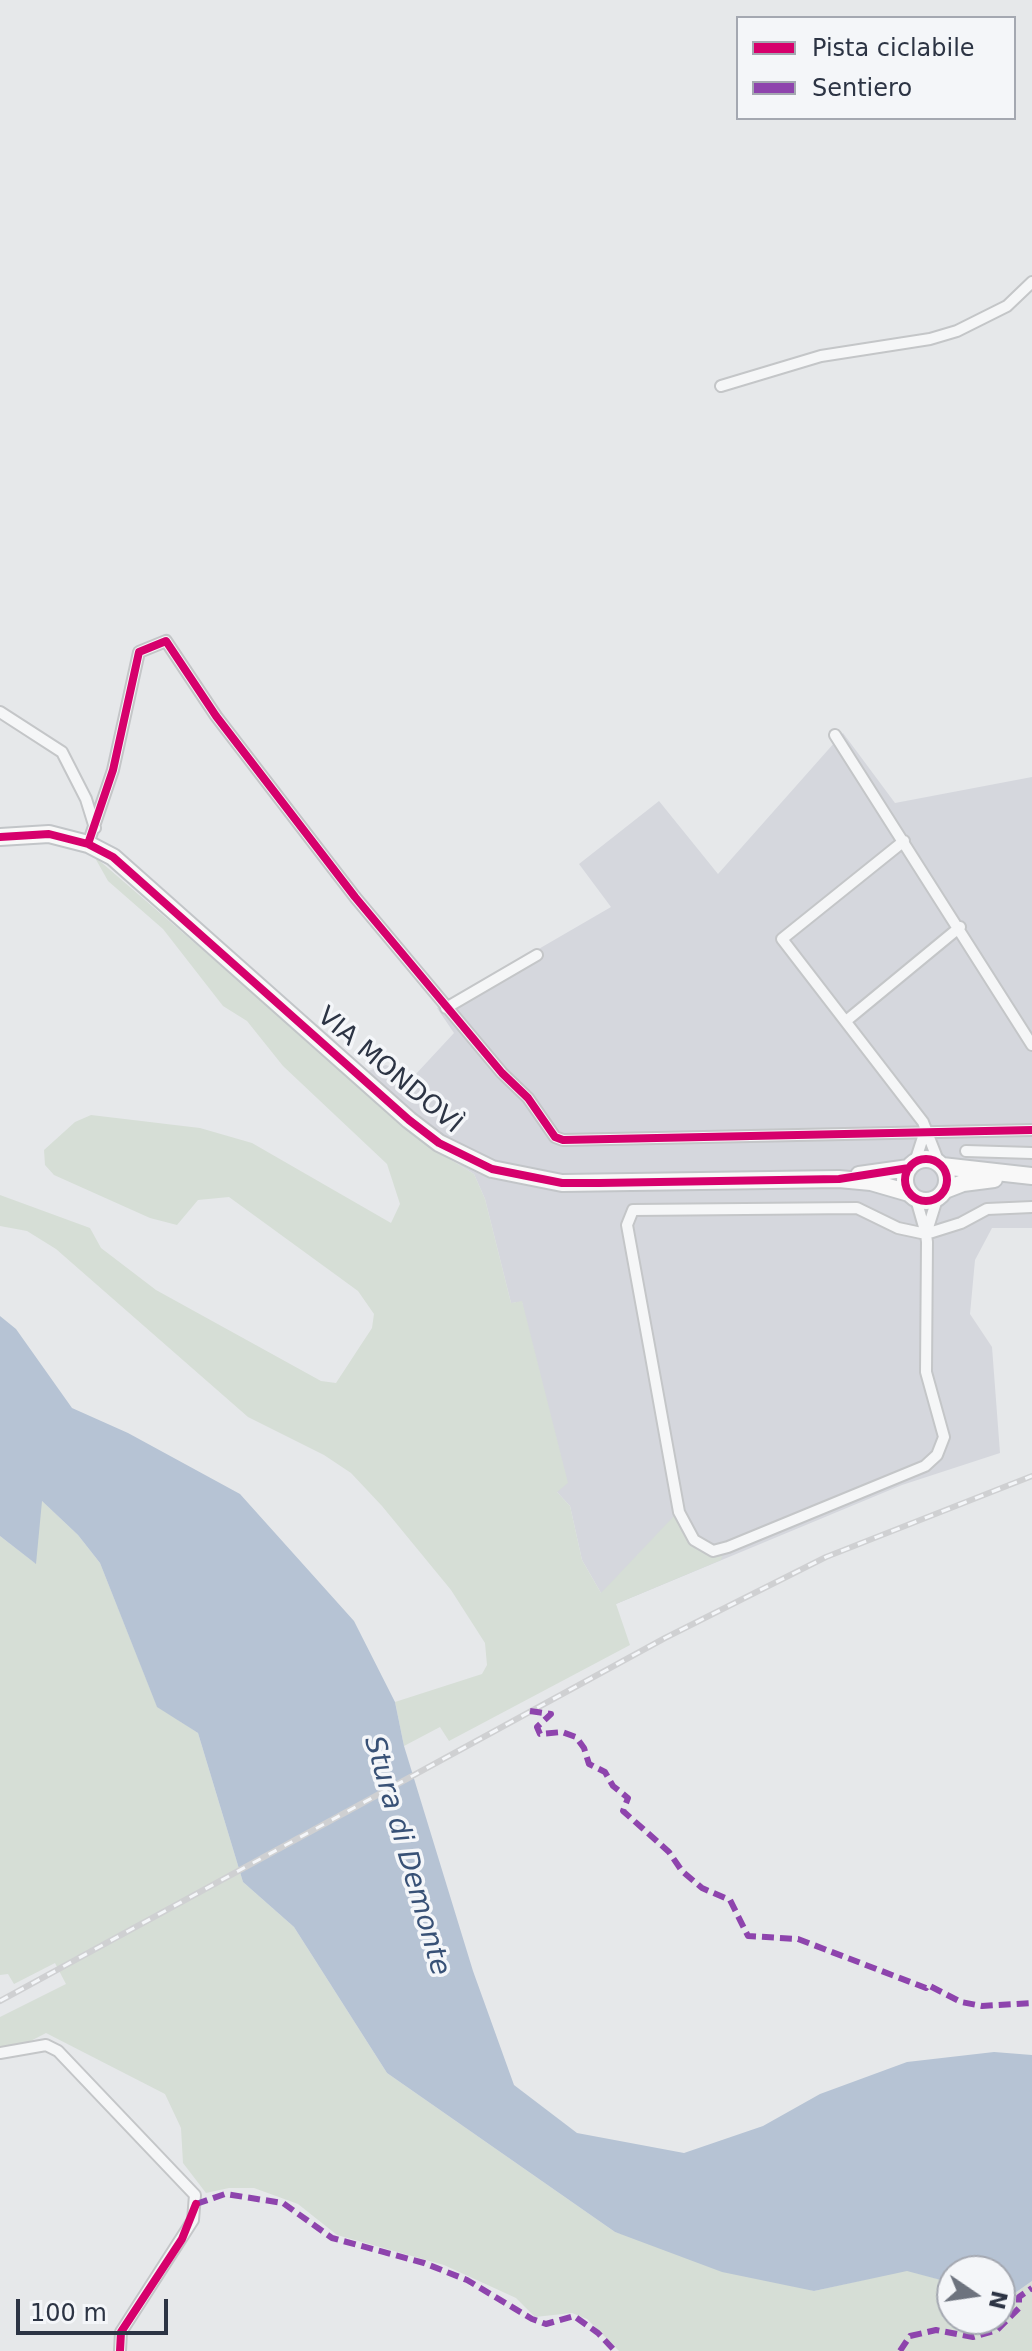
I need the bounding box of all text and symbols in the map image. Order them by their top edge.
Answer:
legend [736,16,1016,120]
text: Pista ciclabile [812,34,975,62]
text: Sentiero [812,74,912,102]
street label: VIA MONDOVÌ [310,1001,468,1141]
water label: Stura di Demonte [356,1732,456,1980]
north arrow [936,2255,1016,2335]
scale bar [20,2283,172,2333]
text: N [984,2288,1012,2312]
text: 100 m [30,2299,107,2327]

